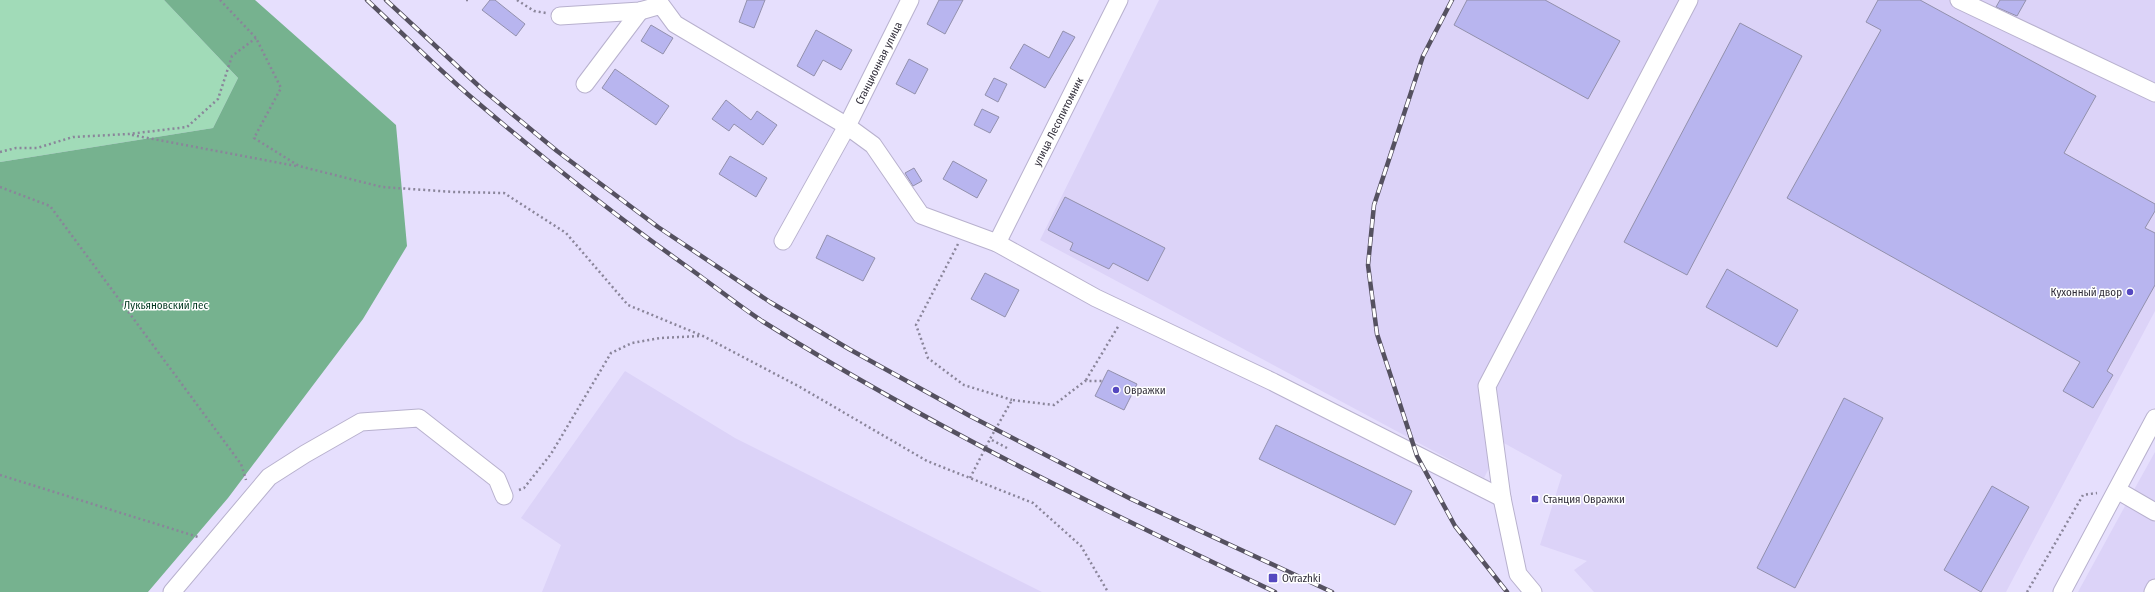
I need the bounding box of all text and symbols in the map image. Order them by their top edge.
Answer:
street label: Станционная улица [852,20,905,107]
street label: улица Лесопитомник [1030,74,1086,168]
place label: Кухонный двор [2051,286,2122,299]
marker: Кухонный двор [2125,287,2135,297]
park label: Лукьяновский лес [124,299,208,312]
place label: Овражки [1124,384,1166,397]
marker: Овражки [1111,385,1121,395]
place label: Станция Овражки [1543,493,1625,506]
marker: Станция Овражки [1530,494,1540,504]
marker: Ovrazhki [1267,572,1279,584]
place label: Ovrazhki [1282,572,1321,585]

